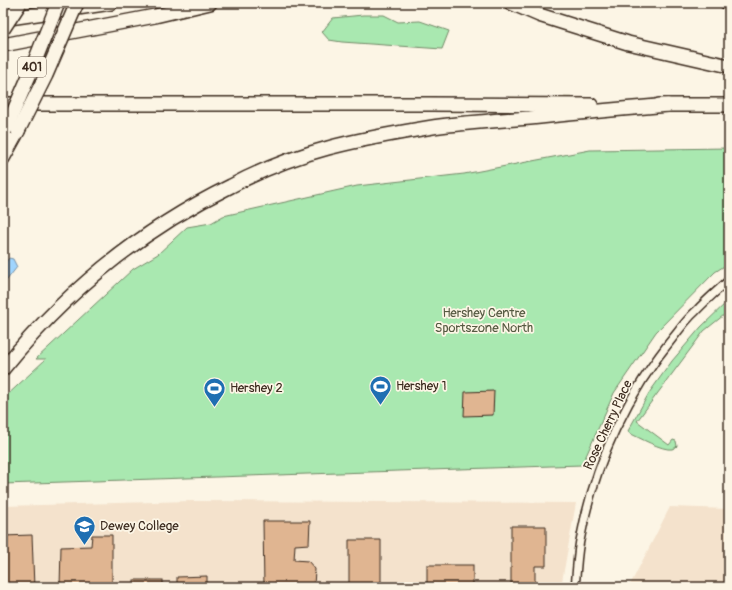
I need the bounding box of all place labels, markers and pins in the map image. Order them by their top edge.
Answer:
sports icon: Hershey 1 [367,373,393,406]
sports icon: Hershey 2 [202,375,228,408]
place label: Hershey 1 [396,378,447,394]
place label: Hershey 2 [230,380,283,396]
school or university icon: Dewey College [72,513,98,546]
place label: Dewey College [100,518,179,534]

